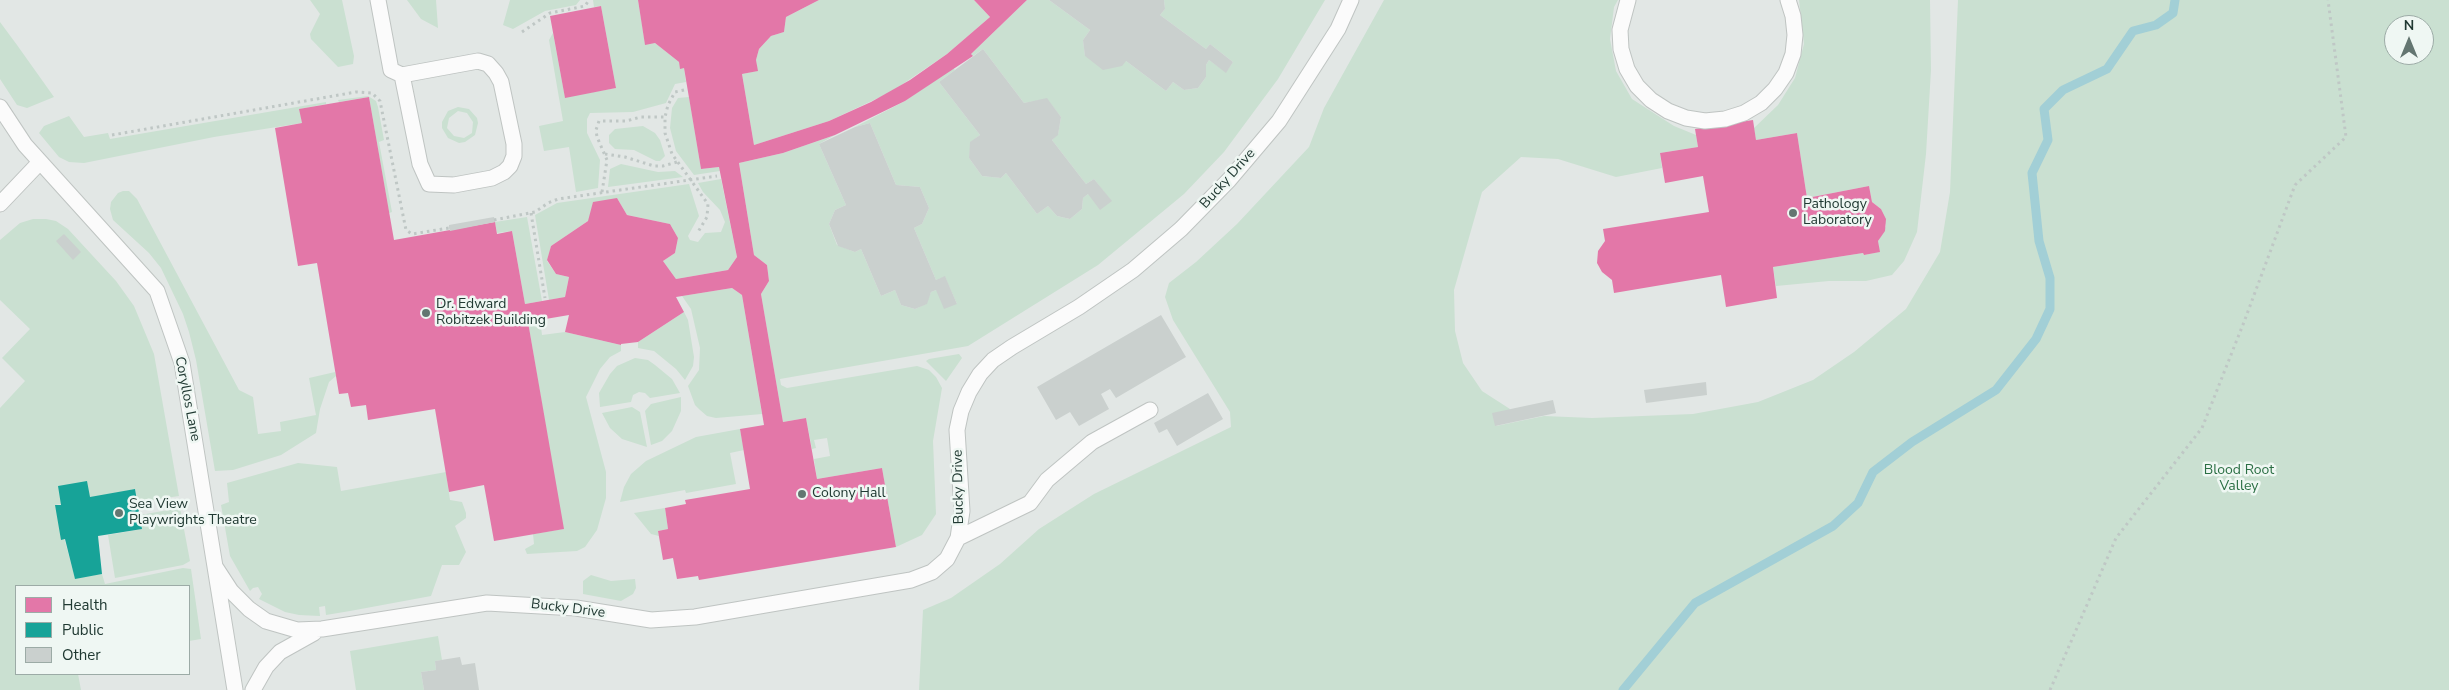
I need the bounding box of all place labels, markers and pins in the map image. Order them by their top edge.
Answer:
place label: Pathology Laboratory [1803,197,1872,230]
marker: Pathology Laboratory [1787,207,1799,219]
place label: Dr. Edward Robitzek Building [436,297,546,330]
marker: Dr. Edward Robitzek Building [420,307,432,319]
place label: Colony Hall [812,486,886,502]
marker: Colony Hall [796,488,808,500]
place label: Sea View Playwrights Theatre [129,497,257,530]
marker: Sea View Playwrights Theatre [113,507,125,519]

